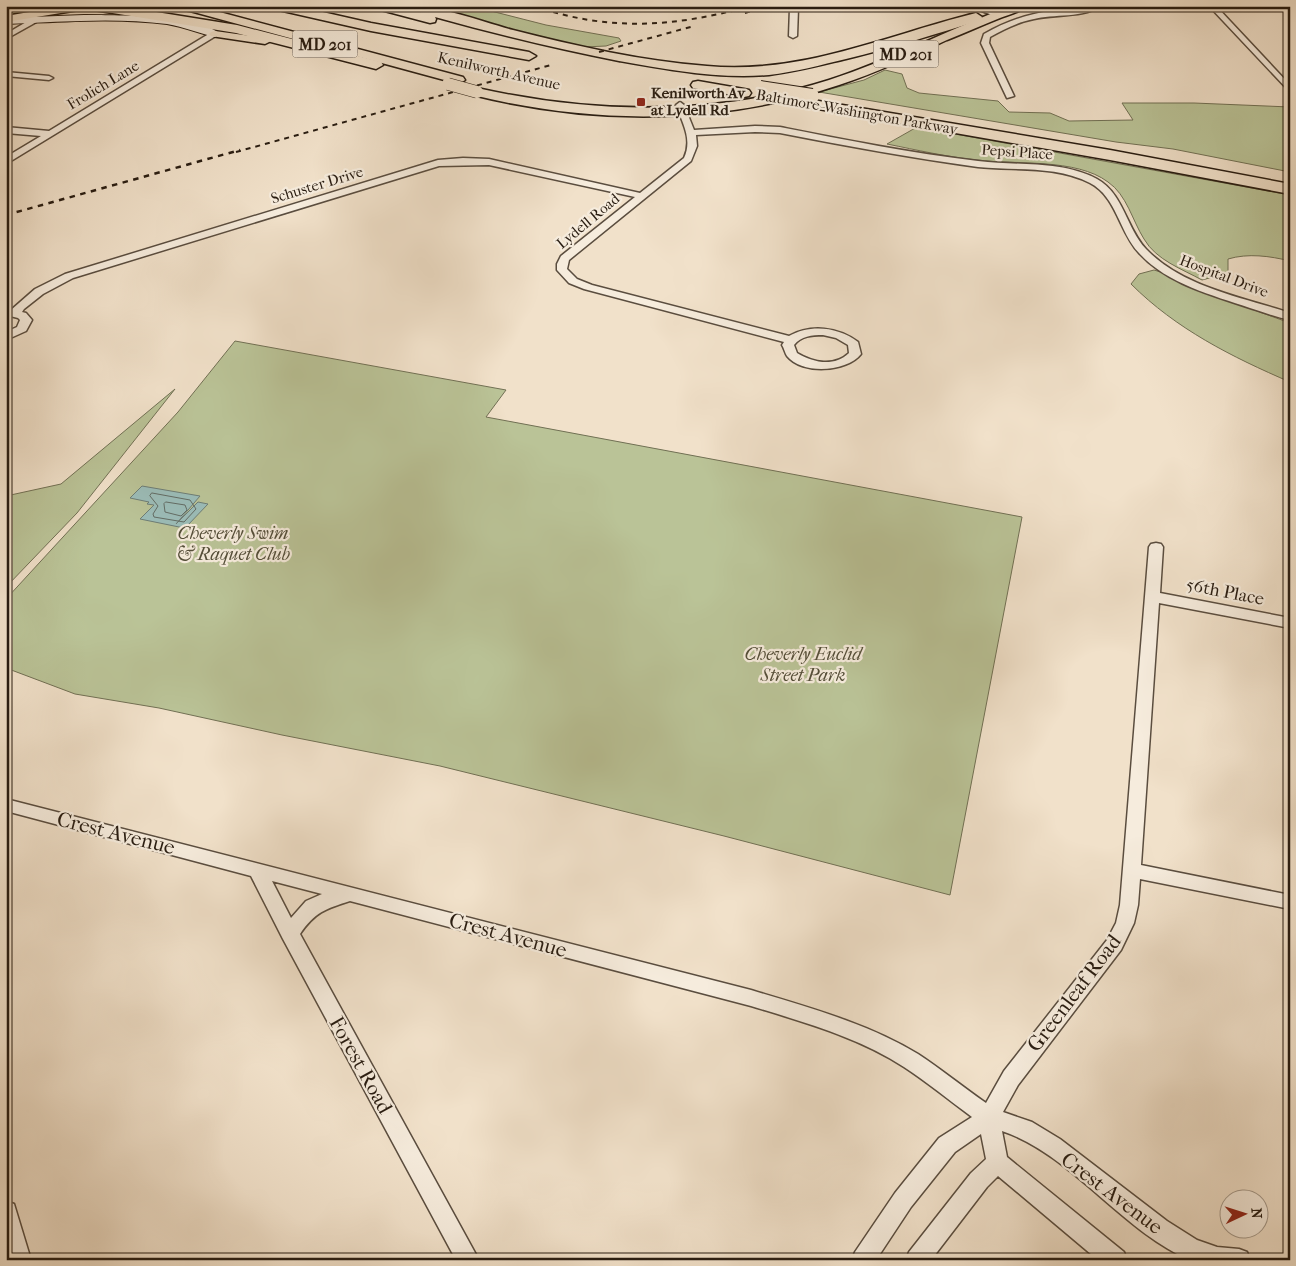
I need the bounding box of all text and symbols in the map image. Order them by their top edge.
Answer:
road number: MD 201 [292,31,358,58]
road number: MD 201 [874,41,938,68]
street label: Kenilworth Avenue [436,48,563,94]
street label: Frolich Lane [64,56,143,113]
place label: Kenilworth Av at Lydell Rd [651,84,746,119]
street label: Baltimore-Washington Parkway [755,85,960,139]
marker: Kenilworth Av at Lydell Rd [635,96,647,108]
street label: Pepsi Place [981,141,1054,164]
street label: Schuster Drive [269,162,366,208]
street label: Lydell Road [553,189,624,253]
street label: Hospital Drive [1177,251,1271,301]
park label: Cheverly Swim & Raquet Club [176,523,290,565]
street label: 56th Place [1184,574,1266,610]
park label: Cheverly Euclid Street Park [745,644,864,686]
street label: Crest Avenue [55,807,177,859]
street label: Crest Avenue [447,908,569,962]
street label: Greenleaf Road [1022,929,1126,1056]
street label: Forest Road [324,1012,398,1118]
street label: Crest Avenue [1057,1147,1167,1239]
north arrow [1218,1188,1268,1238]
text: N [1248,1207,1265,1219]

